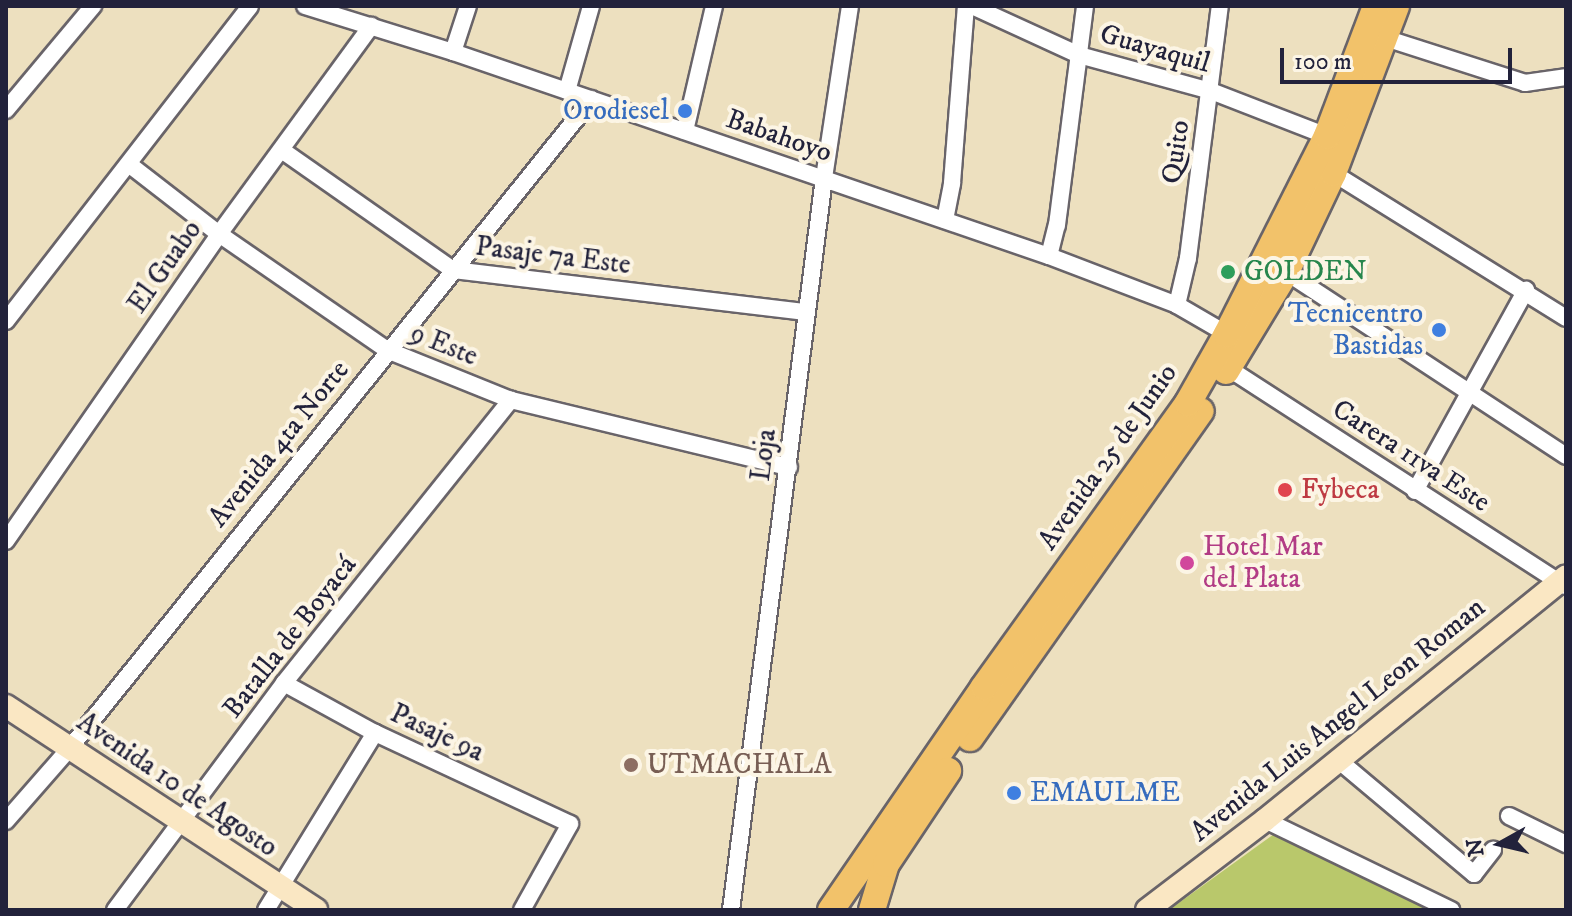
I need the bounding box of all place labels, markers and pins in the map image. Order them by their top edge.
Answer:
place label: Orodiesel [563,94,669,128]
marker: Orodiesel [676,102,694,120]
place label: GOLDEN [1244,255,1367,289]
marker: GOLDEN [1219,263,1237,281]
place label: Tecnicentro Bastidas [1288,297,1423,363]
marker: Tecnicentro Bastidas [1430,321,1448,339]
place label: Fybeca [1301,473,1380,507]
marker: Fybeca [1276,481,1294,499]
place label: Hotel Mar del Plata [1203,530,1323,596]
marker: Hotel Mar del Plata [1178,554,1196,572]
place label: UTMACHALA [647,748,832,782]
marker: UTMACHALA [622,756,640,774]
place label: EMAULME [1030,776,1180,810]
marker: EMAULME [1005,784,1023,802]

